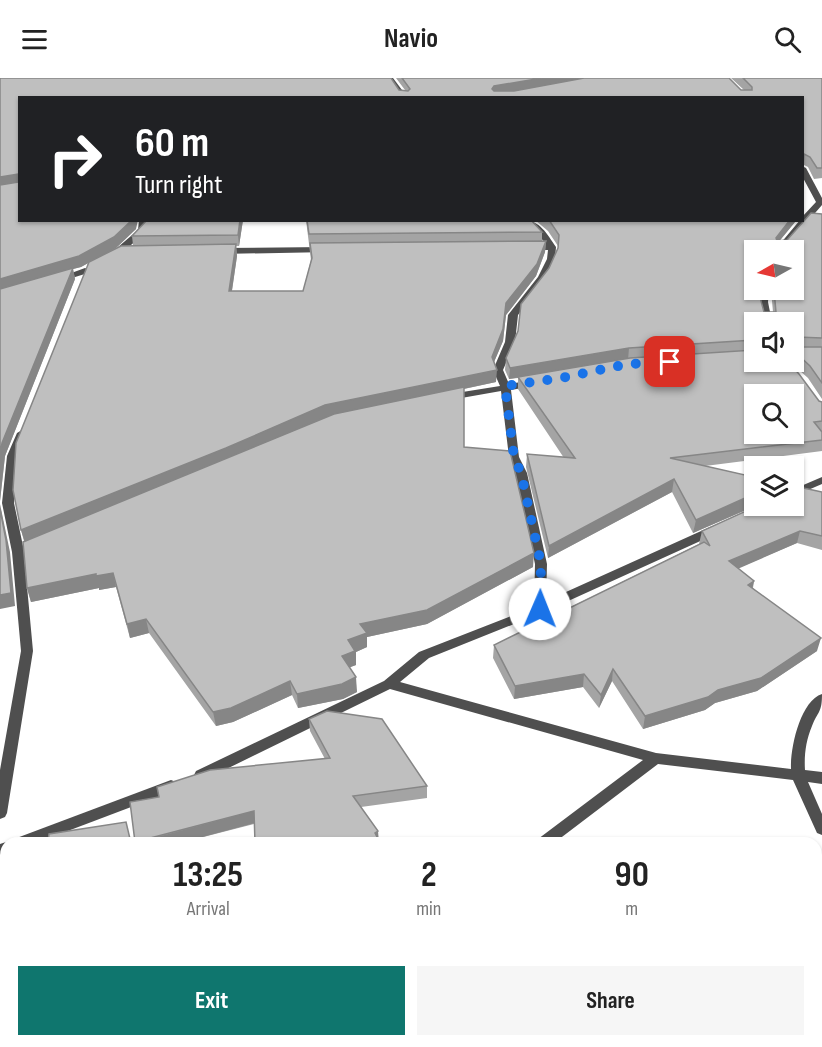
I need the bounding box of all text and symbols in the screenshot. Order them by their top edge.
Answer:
icon: menu [18,23,51,56]
text: Navio [384,23,438,55]
icon: search [771,23,804,56]
text: 60 m [135,118,209,169]
icon: right [36,120,114,198]
text: Turn right [135,169,222,201]
north arrow [744,240,804,300]
map controls [744,240,804,516]
button: sound [744,312,804,372]
pin [644,336,695,387]
icon: arrive [653,345,686,378]
button: search [744,384,804,444]
button: layers [744,456,804,516]
position arrow [508,577,572,641]
text: 13:25 [173,854,243,897]
text: 2 [421,854,437,897]
text: 90 [615,854,649,897]
text: Arrival [187,897,230,921]
text: min [416,897,441,921]
text: m [625,897,638,921]
button: Exit [18,966,405,1035]
button: Share [417,966,804,1035]

